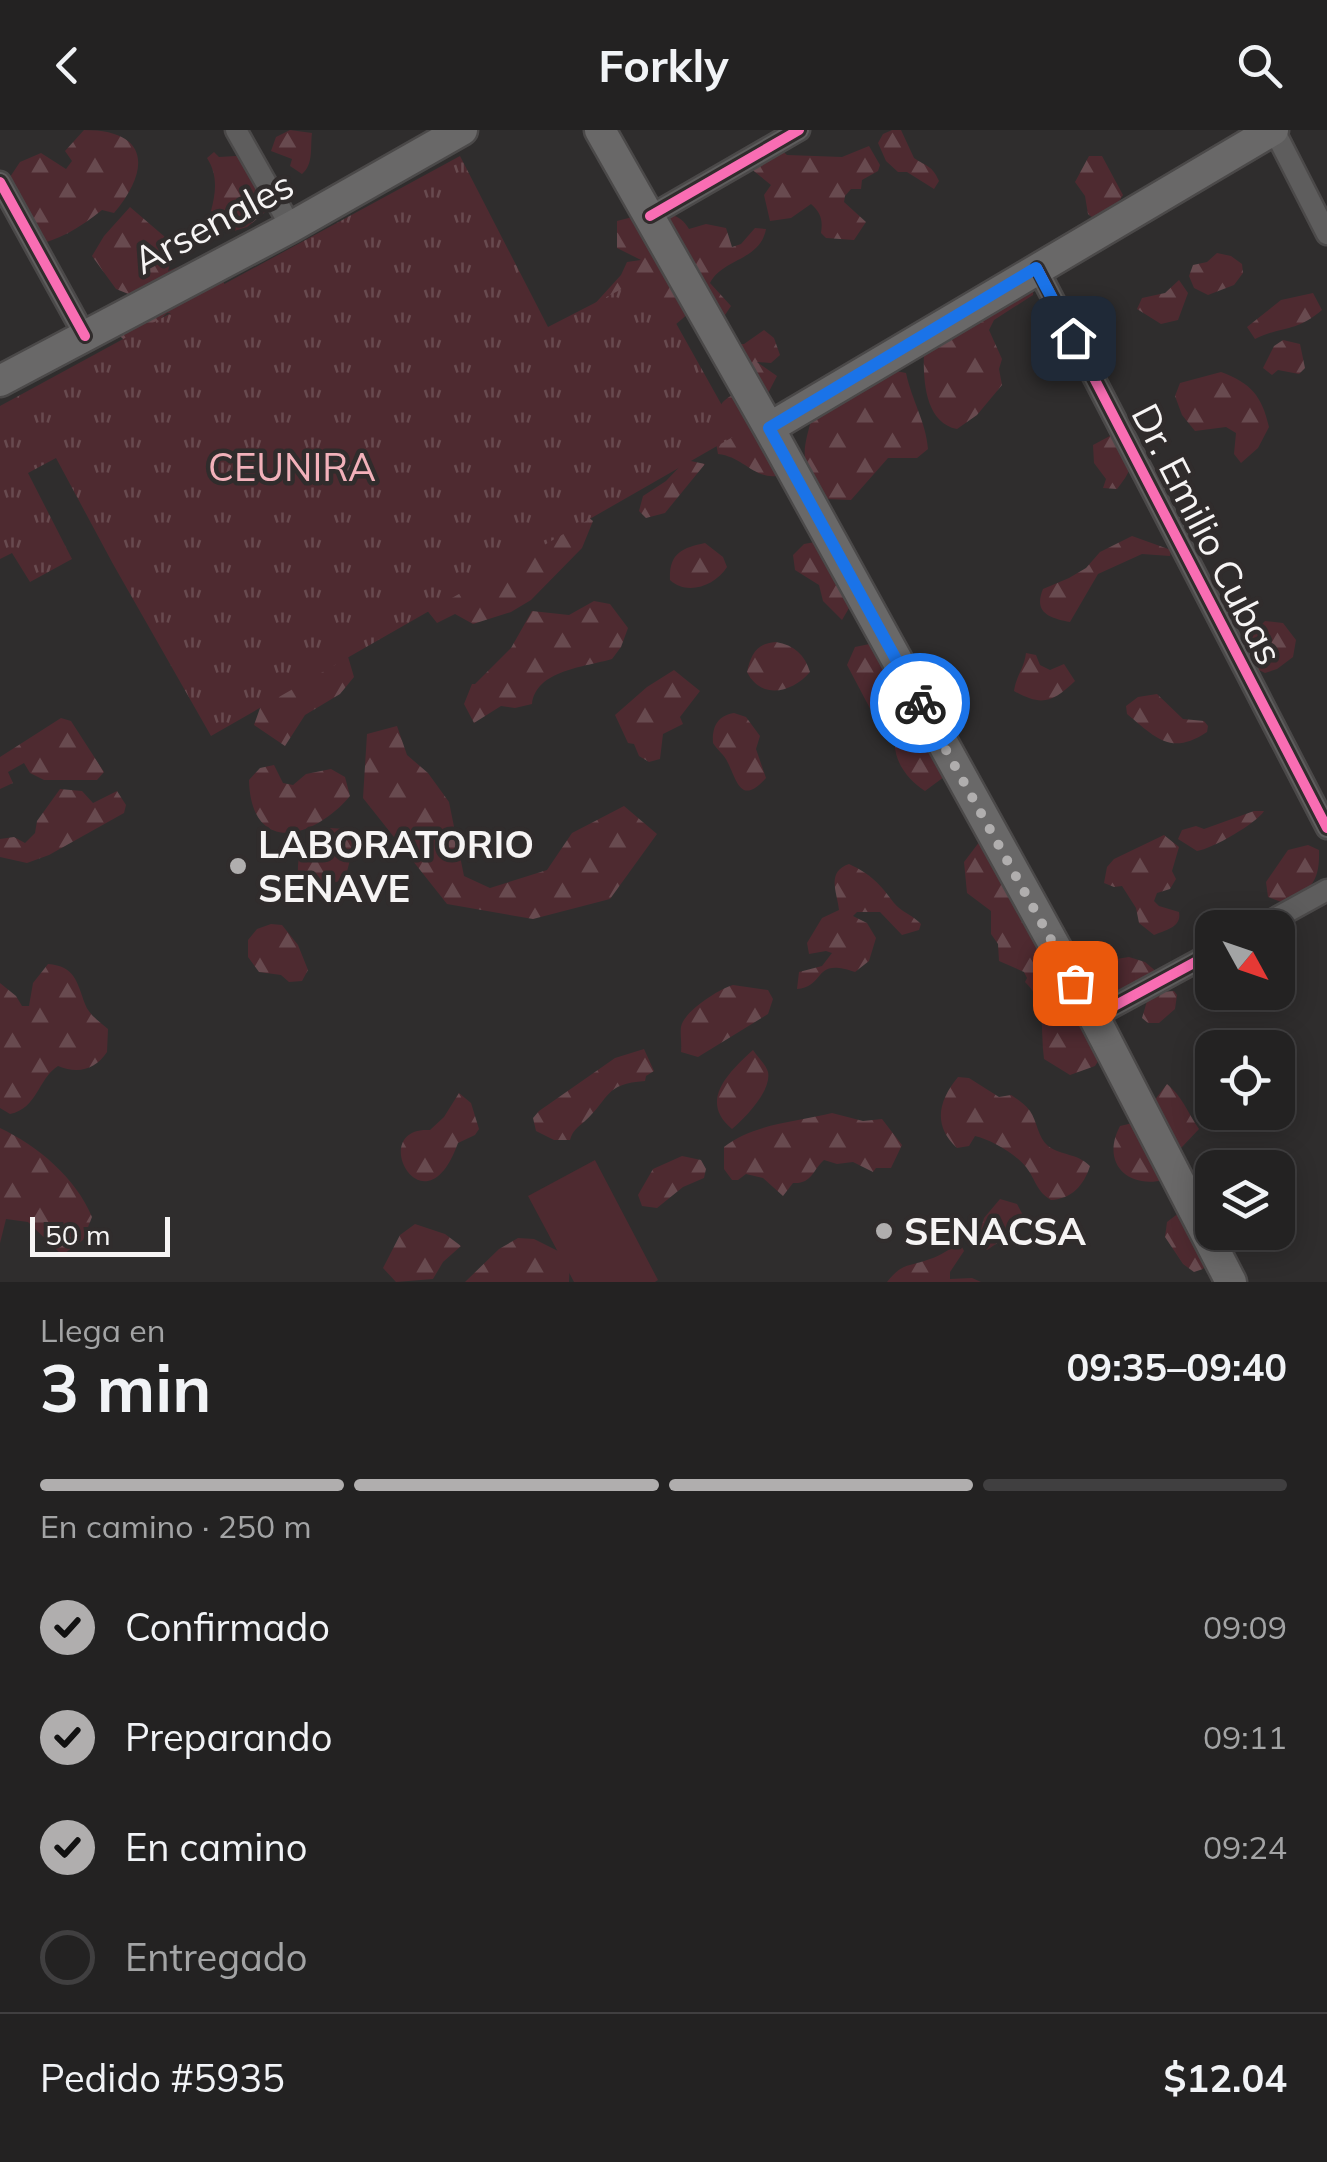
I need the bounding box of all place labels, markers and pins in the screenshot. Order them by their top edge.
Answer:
pin [1031,296,1116,381]
place label: LABORATORIO SENAVE [258,820,534,912]
marker: LABORATORIO SENAVE [227,855,249,877]
pin [1033,941,1118,1026]
place label: SENACSA [904,1207,1087,1255]
marker: SENACSA [873,1220,895,1242]

